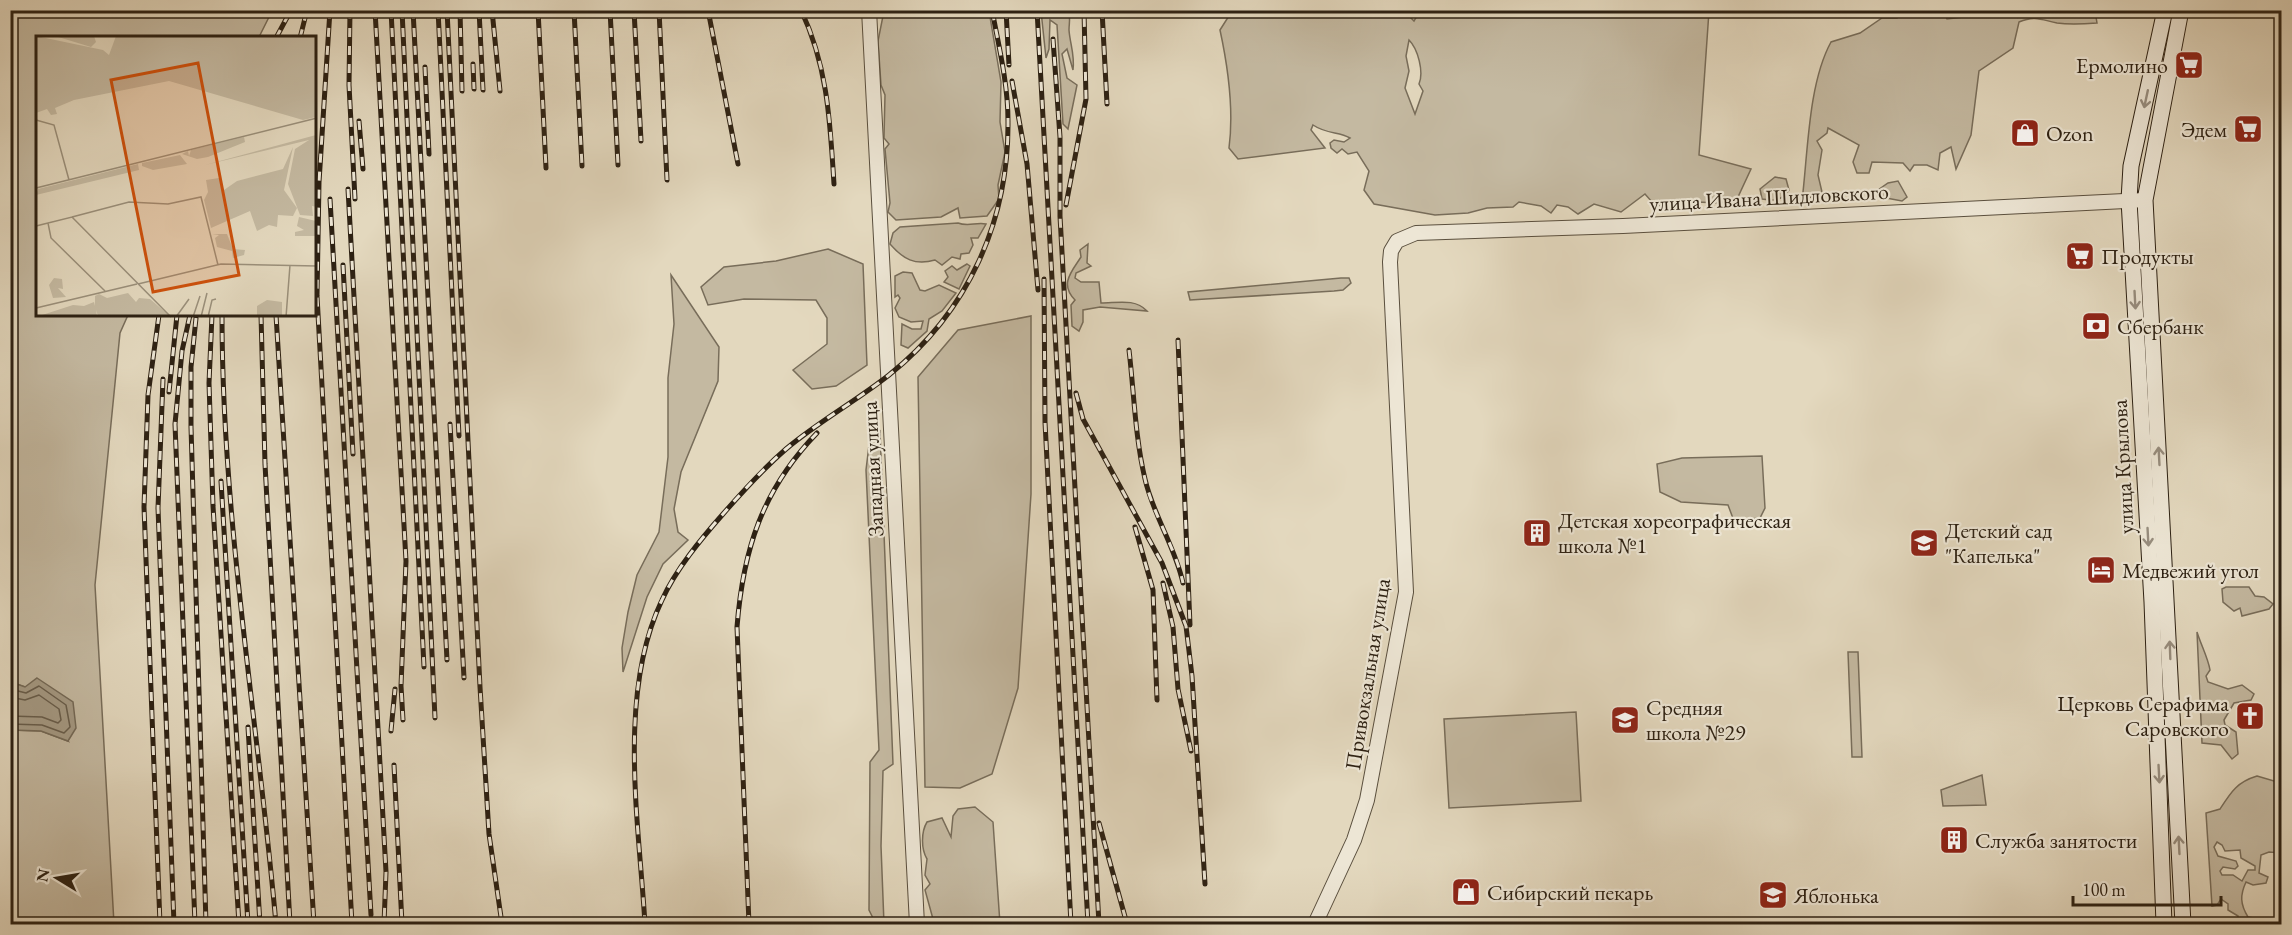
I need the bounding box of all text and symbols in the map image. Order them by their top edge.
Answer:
inset map [36,36,316,316]
supermarket icon: Ермолино [2173,49,2205,81]
place label: Ермолино [2076,51,2168,80]
one-way arrow [2140,88,2151,108]
supermarket icon: Эдем [2232,113,2264,145]
place label: Эдем [2181,115,2227,144]
shop icon: Ozon [2009,117,2041,149]
place label: Ozon [2046,119,2094,148]
street label: улица Ивана Шидловского [1649,177,1890,218]
supermarket icon: Продукты [2064,240,2096,272]
place label: Продукты [2101,242,2194,271]
one-way arrow [2130,290,2141,310]
bank icon: Сбербанк [2080,310,2112,342]
place label: Сбербанк [2117,312,2204,341]
street label: улица Крылова [2104,399,2141,535]
street label: Западная улица [854,400,891,537]
one-way arrow [2154,446,2165,466]
place label: Детская хореографическая школа №1 [1558,506,1791,560]
place label: Детский сад "Капелька" [1945,516,2052,570]
building icon: Детская хореографическая школа №1 [1521,517,1553,549]
school or university icon: Детский сад "Капелька" [1908,527,1940,559]
one-way arrow [2143,527,2154,547]
hotel icon: Медвежий угол [2085,554,2117,586]
place label: Медвежий угол [2122,556,2259,585]
street label: Привокзальная улица [1338,576,1397,772]
one-way arrow [2164,641,2175,661]
place label: Церковь Серафима Саровского [2057,689,2229,743]
place label: Средняя школа №29 [1646,693,1746,747]
church icon: Церковь Серафима Саровского [2234,700,2266,732]
school or university icon: Средняя школа №29 [1609,704,1641,736]
one-way arrow [2153,763,2164,783]
building icon: Служба занятости [1938,824,1970,856]
place label: Служба занятости [1975,826,2138,855]
one-way arrow [2173,836,2184,856]
north arrow [27,848,87,908]
text: N [31,867,54,884]
scale bar [2073,869,2222,907]
shop icon: Сибирский пекарь [1450,876,1482,908]
place label: Сибирский пекарь [1487,878,1653,907]
text: 100 m [2082,878,2126,901]
school or university icon: Яблонька [1757,879,1789,911]
place label: Яблонька [1793,881,1879,910]

